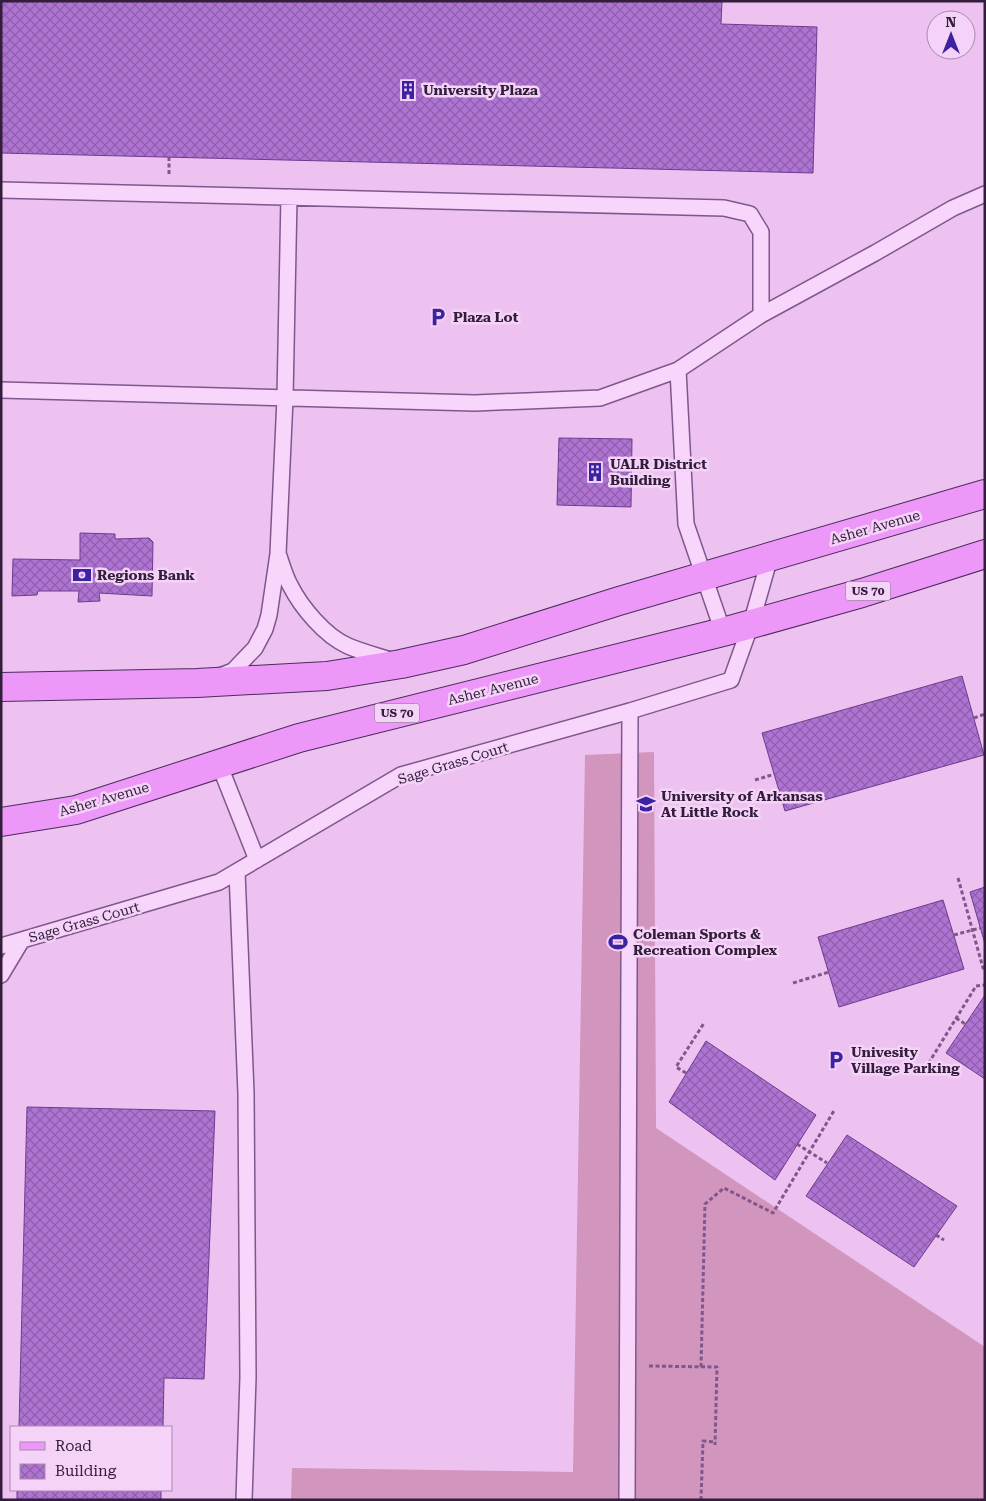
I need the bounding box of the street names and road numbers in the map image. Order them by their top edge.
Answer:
street label: Asher Avenue [828,506,922,547]
road number: US 70 [846,582,890,600]
street label: Asher Avenue [446,670,540,708]
road number: US 70 [374,704,420,722]
street label: Sage Grass Court [396,739,510,787]
street label: Asher Avenue [57,778,151,819]
street label: Sage Grass Court [27,898,141,946]

